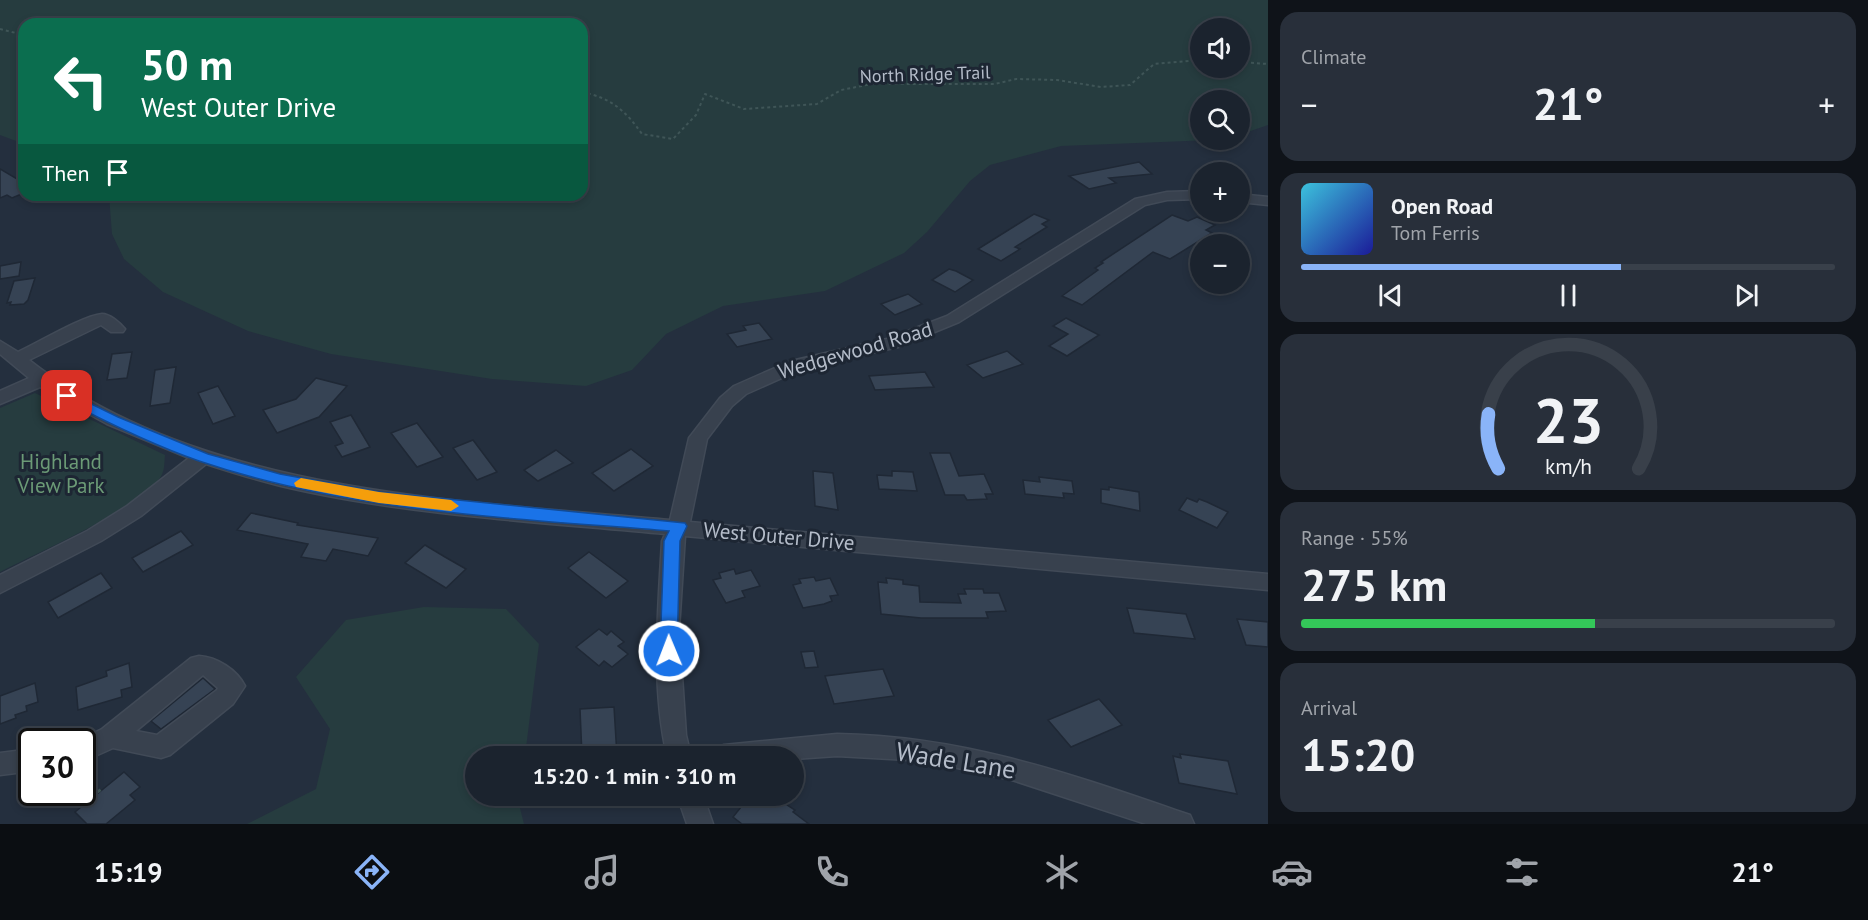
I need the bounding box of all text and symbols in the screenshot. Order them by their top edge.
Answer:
map controls [1190,18,1250,294]
button: sound [1190,18,1250,78]
text: 50 m [141,37,233,92]
icon: left [42,42,120,120]
text: Climate [1301,44,1367,70]
street label: North Ridge Trail [859,60,991,88]
text: 21° [1533,74,1603,132]
text: − [1301,83,1318,126]
text: + [1818,83,1835,126]
text: West Outer Drive [141,90,336,124]
button: search [1190,90,1250,150]
icon: arrive [101,156,134,189]
text: Then [42,159,89,187]
button: + [1190,162,1250,222]
text: Open Road [1391,192,1493,220]
text: Tom Ferris [1391,220,1480,246]
button: − [1190,234,1250,294]
icon: previous [1374,279,1407,312]
icon: pause [1552,279,1585,312]
icon: next [1730,279,1763,312]
street label: Wedgewood Road [775,315,935,385]
pin [41,370,92,421]
icon: arrive [50,379,83,412]
text: 23 [1533,379,1603,460]
park label: Highland View Park [16,448,105,499]
text: km/h [1544,452,1591,480]
street label: West Outer Drive [702,516,856,556]
text: Range · 55% [1301,525,1408,551]
text: 275 km [1301,555,1447,613]
position arrow [637,619,701,683]
text: Arrival [1301,695,1357,721]
text: 15:20 [1301,725,1415,783]
speed limit sign: 30 [18,728,96,806]
street label: Wade Lane [894,734,1018,786]
text: 15:20 · 1 min · 310 m [533,762,736,790]
icon: directions [351,851,393,893]
icon: music [581,851,623,893]
icon: phone [811,851,853,893]
icon: climate [1041,851,1083,893]
icon: car [1271,851,1313,893]
icon: filters [1501,851,1543,893]
text: 15:19 [94,855,163,889]
text: 21° [1731,855,1774,889]

